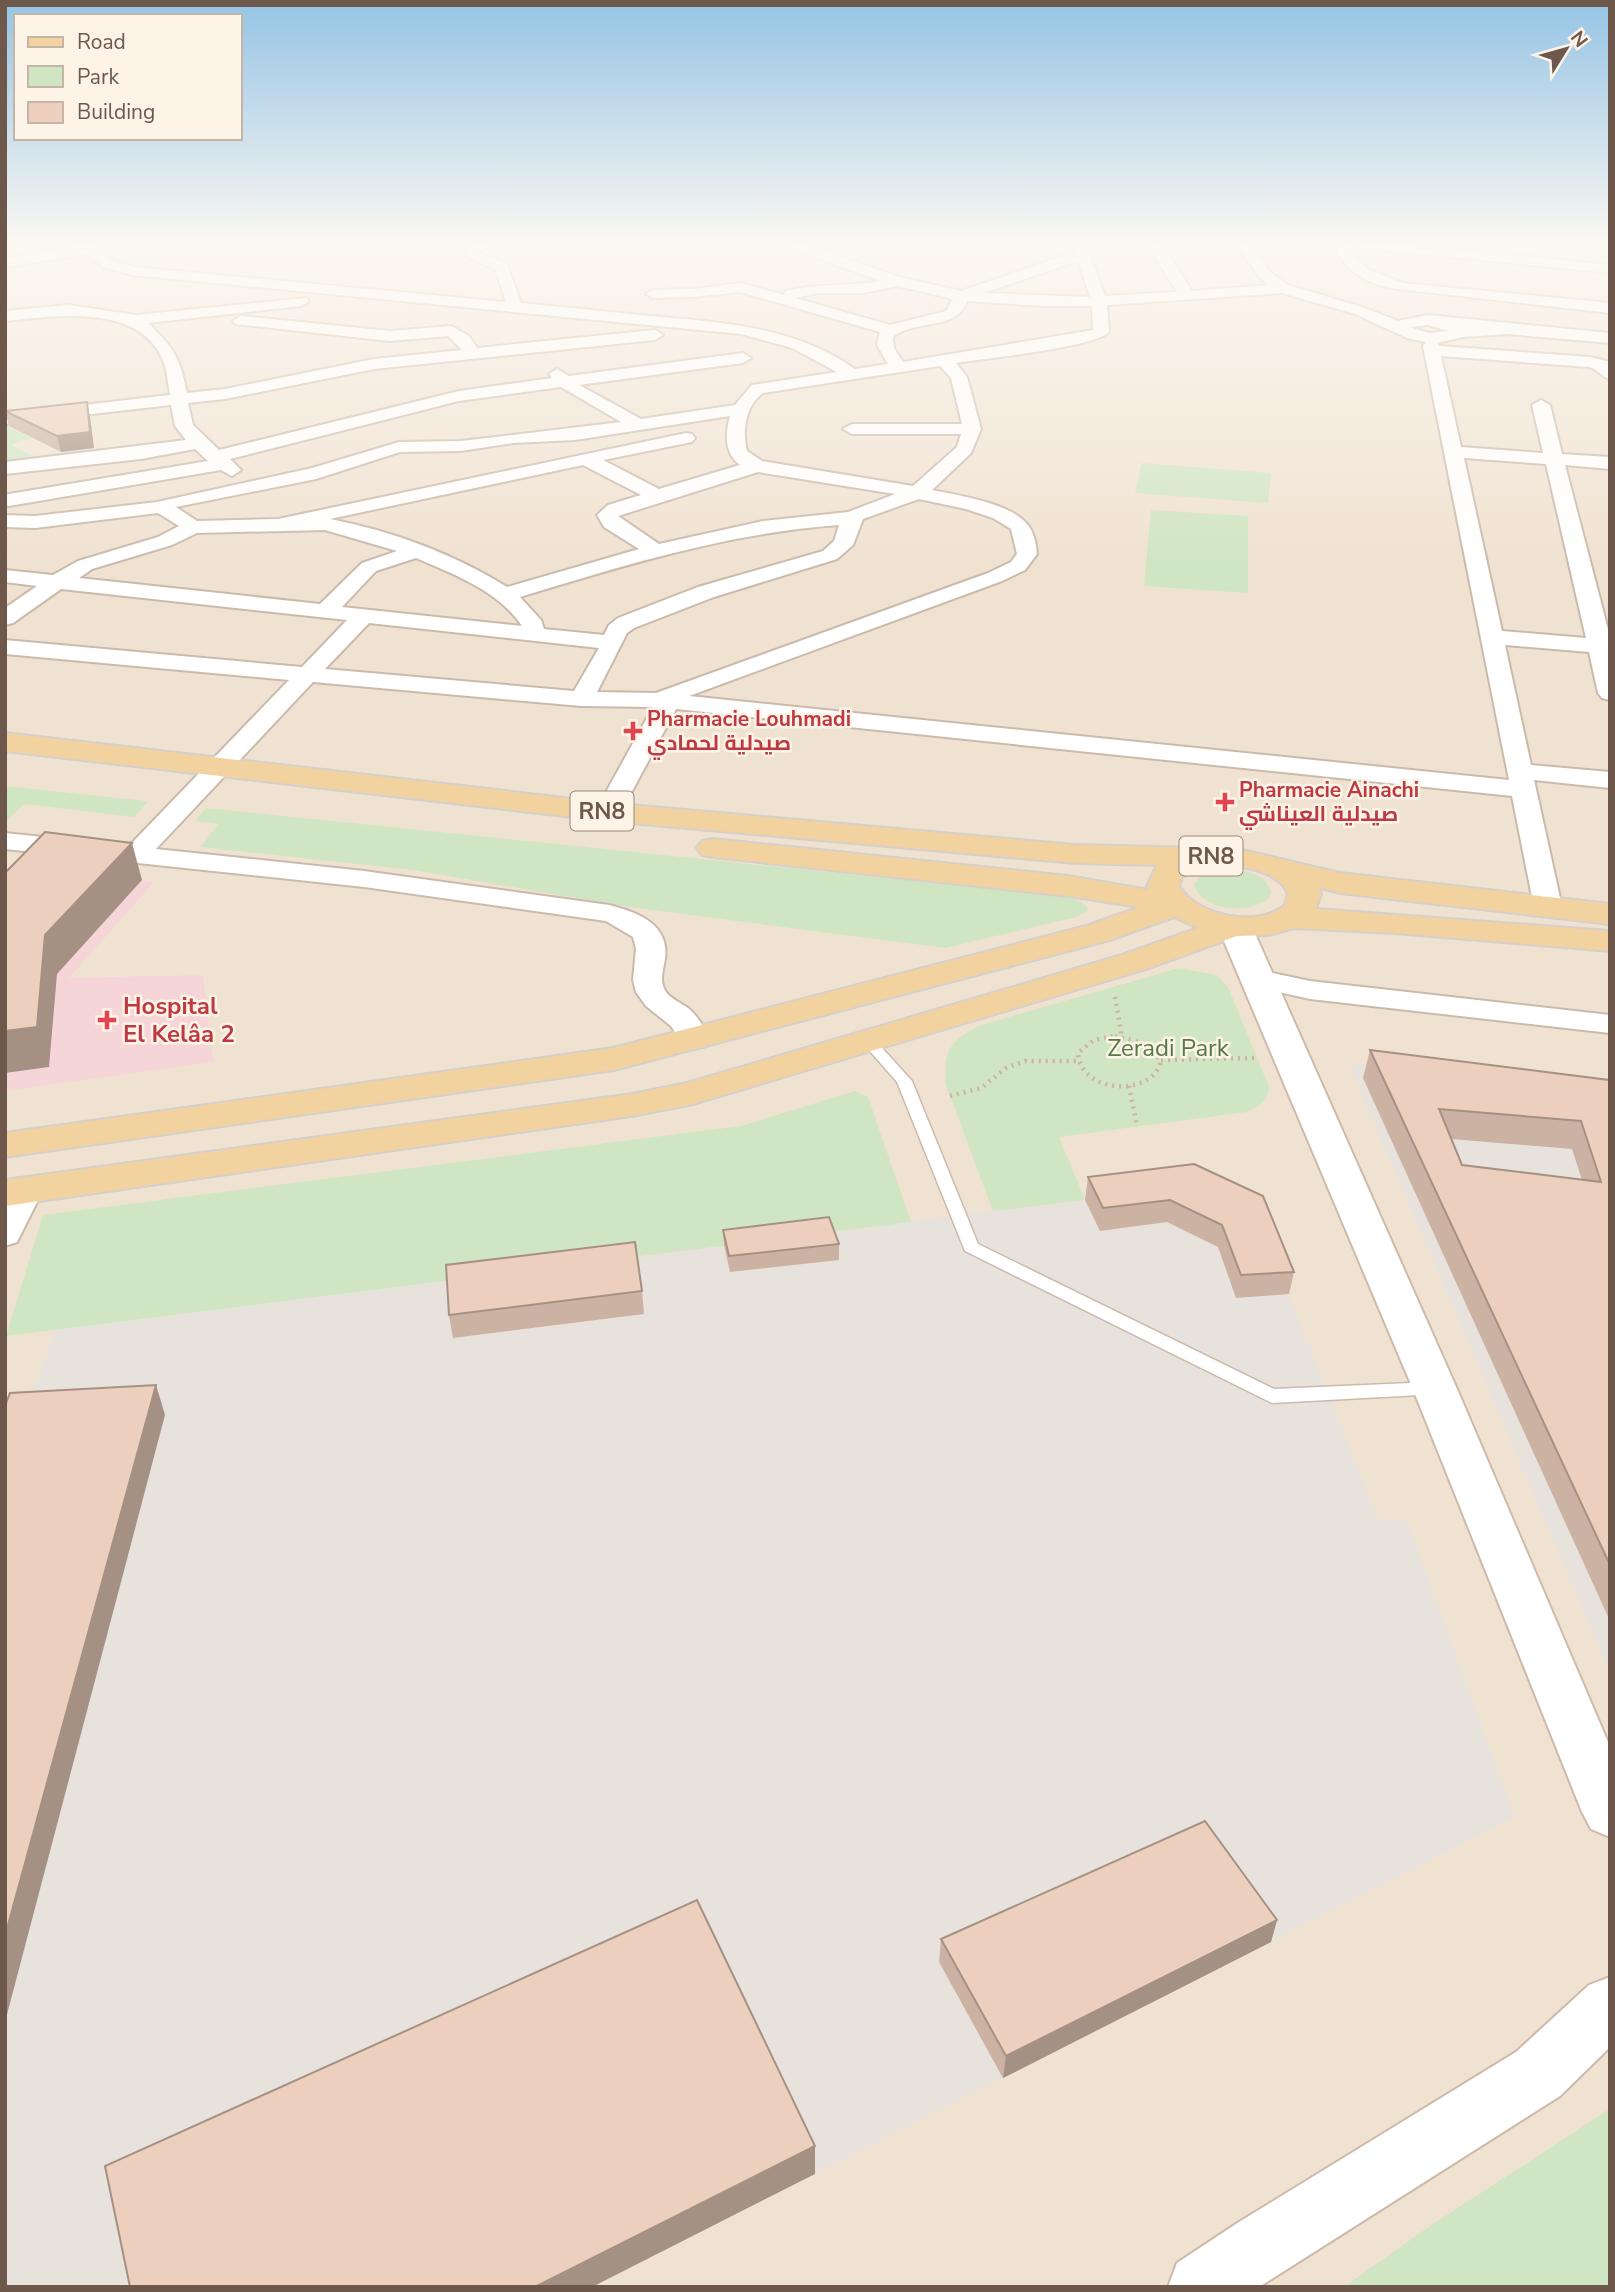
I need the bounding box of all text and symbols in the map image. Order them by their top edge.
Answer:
legend [14,14,242,140]
north arrow [1531,14,1601,84]
text: N [1564,26,1593,53]
text: Road [77,28,126,56]
text: Park [77,63,119,91]
text: Building [77,98,155,126]
place label: Pharmacie Louhmadi صيدلية لحمادي [647,705,851,760]
marker: Pharmacie Louhmadi صيدلية لحمادي [625,723,641,739]
place label: Pharmacie Ainachi صيدلية العيناشي [1239,776,1419,830]
road number: RN8 [570,792,634,831]
marker: Pharmacie Ainachi صيدلية العيناشي [1217,794,1233,810]
road number: RN8 [1180,836,1242,876]
place label: Hospital El Kelâa 2 [123,990,235,1050]
marker: Hospital El Kelâa 2 [97,1010,117,1030]
park label: Zeradi Park [1107,1032,1230,1064]

